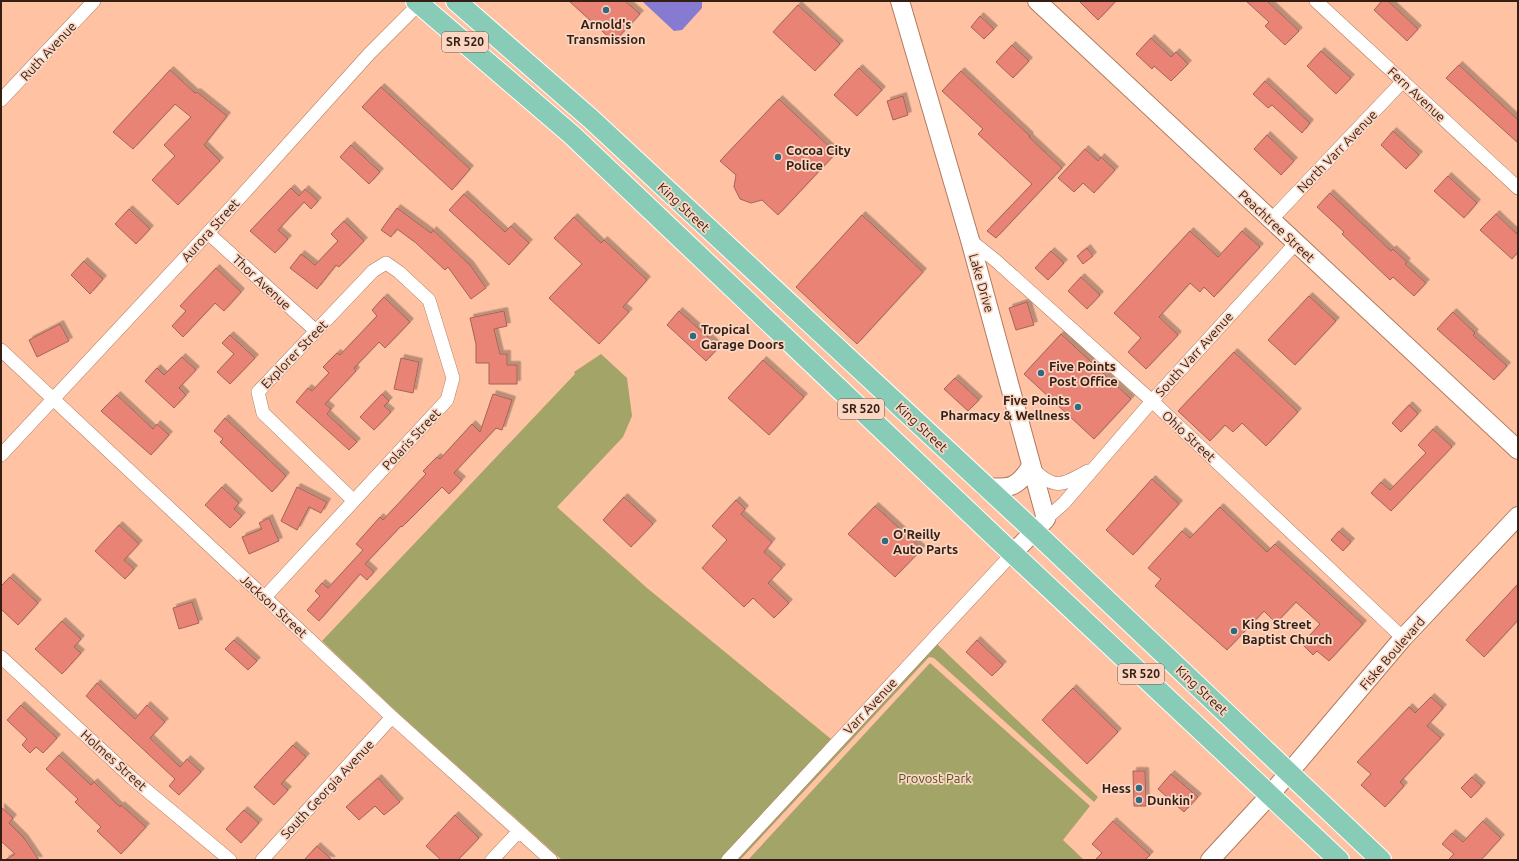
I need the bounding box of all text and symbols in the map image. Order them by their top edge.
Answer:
marker: Arnold's Transmission [601,5,611,15]
place label: Arnold's Transmission [566,17,646,46]
street label: Ruth Avenue [17,19,79,83]
road number: SR 520 [442,32,488,52]
street label: Fern Avenue [1385,64,1449,124]
street label: North Varr Avenue [1294,107,1380,195]
place label: Cocoa City Police [786,143,851,172]
marker: Cocoa City Police [773,152,783,162]
street label: King Street [655,180,713,234]
street label: Peachtree Street [1236,187,1318,265]
street label: Aurora Street [178,196,242,264]
street label: Thor Avenue [230,252,294,312]
street label: Lake Drive [967,252,997,314]
street label: South Varr Avenue [1152,309,1236,399]
street label: Explorer Street [258,317,330,391]
place label: Tropical Garage Doors [701,322,784,351]
marker: Tropical Garage Doors [688,331,698,341]
place label: Five Points Post Office [1049,359,1118,388]
marker: Five Points Post Office [1036,368,1046,378]
place label: Five Points Pharmacy & Wellness [940,393,1070,422]
road number: SR 520 [838,399,884,419]
street label: King Street [893,400,951,454]
marker: Five Points Pharmacy & Wellness [1073,402,1083,412]
street label: Polaris Street [379,406,443,472]
street label: Ohio Street [1160,408,1218,464]
place label: O'Reilly Auto Parts [893,527,958,556]
marker: O'Reilly Auto Parts [880,536,890,546]
street label: Jackson Street [238,572,310,640]
street label: Fiske Boulevard [1357,614,1427,692]
place label: King Street Baptist Church [1242,617,1332,646]
marker: King Street Baptist Church [1229,626,1239,636]
street label: King Street [1173,663,1231,717]
road number: SR 520 [1118,664,1164,684]
street label: Varr Avenue [841,675,899,737]
street label: Holmes Street [78,727,150,793]
street label: South Georgia Avenue [278,737,376,841]
park label: Provost Park [898,771,972,785]
place label: Hess [1102,781,1131,795]
marker: Hess [1134,783,1144,793]
place label: Dunkin' [1147,793,1193,807]
marker: Dunkin' [1134,795,1144,805]

